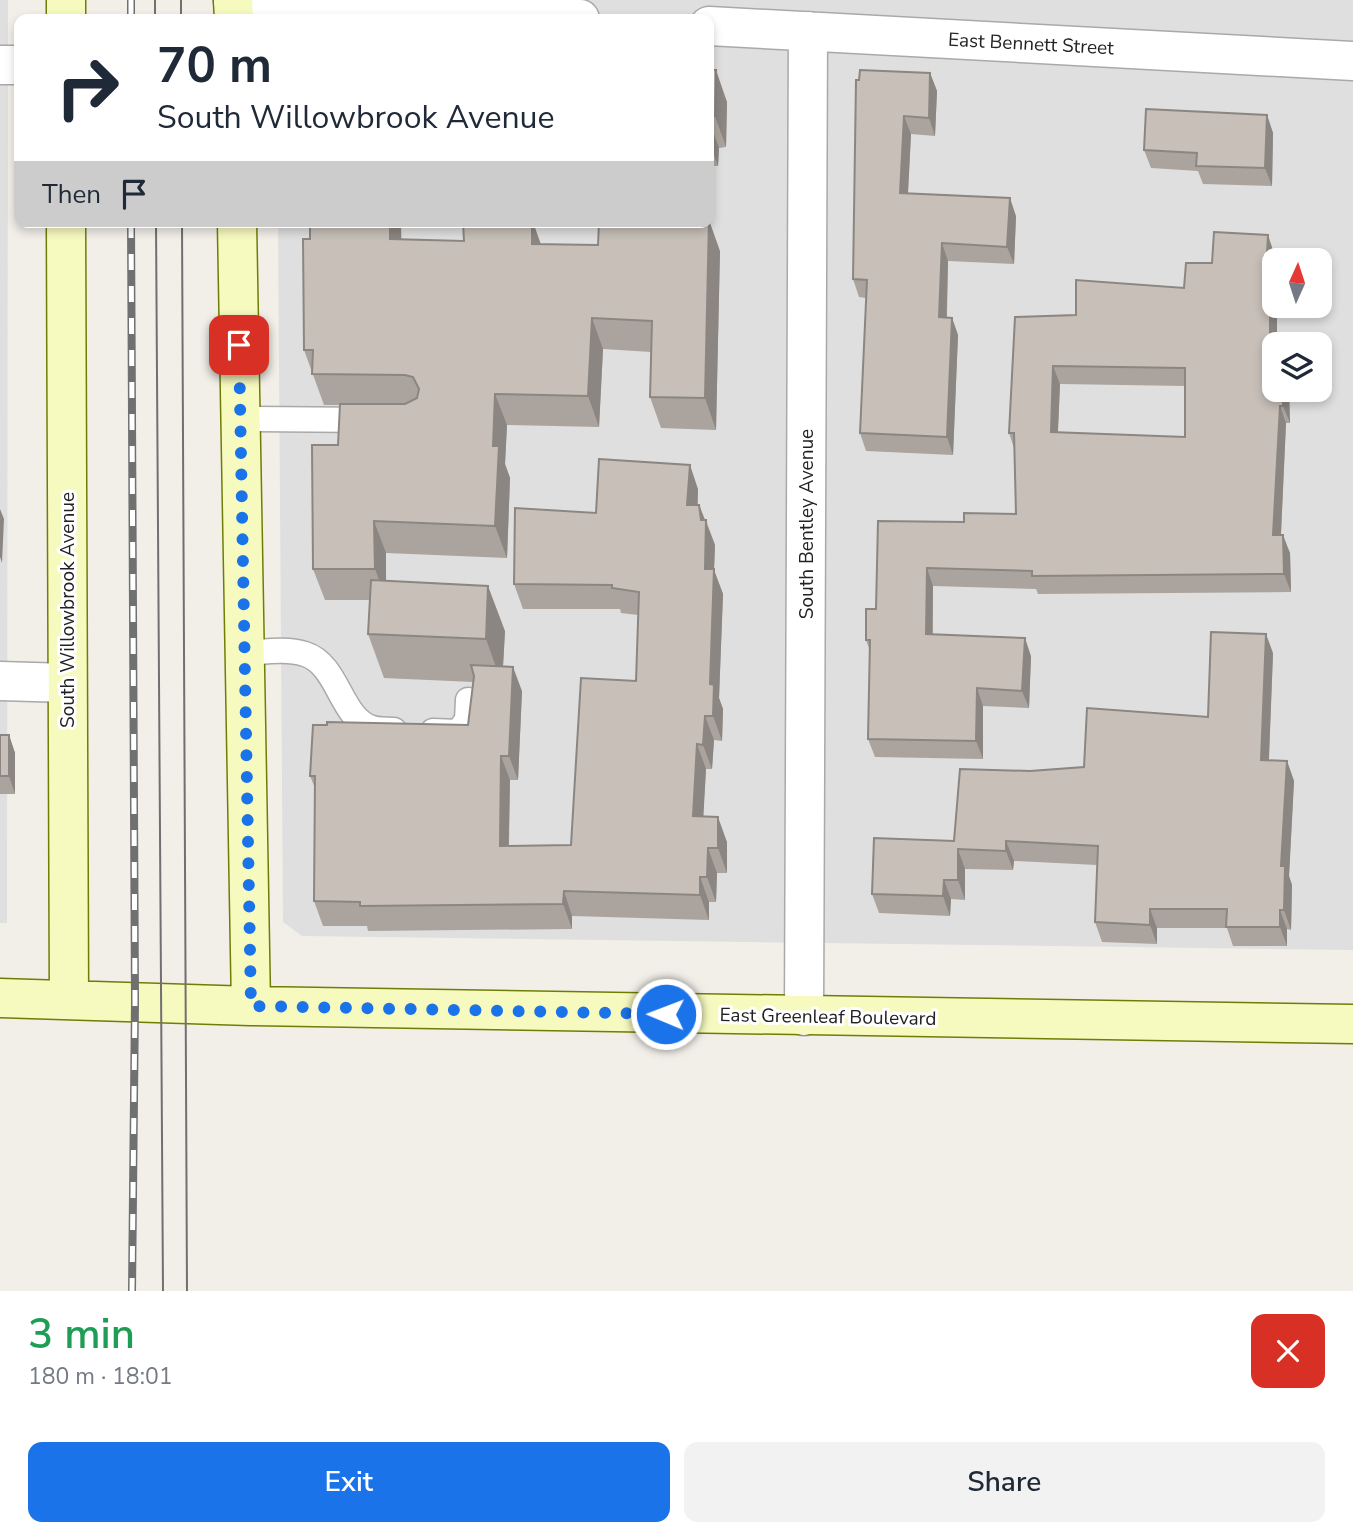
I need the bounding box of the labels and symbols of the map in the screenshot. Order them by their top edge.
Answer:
street label: East Bennett Street [947,27,1115,61]
north arrow [1262,248,1332,318]
pin [209,315,269,375]
street label: South Bentley Avenue [794,429,820,619]
street label: South Willowbrook Avenue [55,492,81,728]
position arrow [629,977,703,1051]
street label: East Greenleaf Boulevard [719,1002,937,1032]

